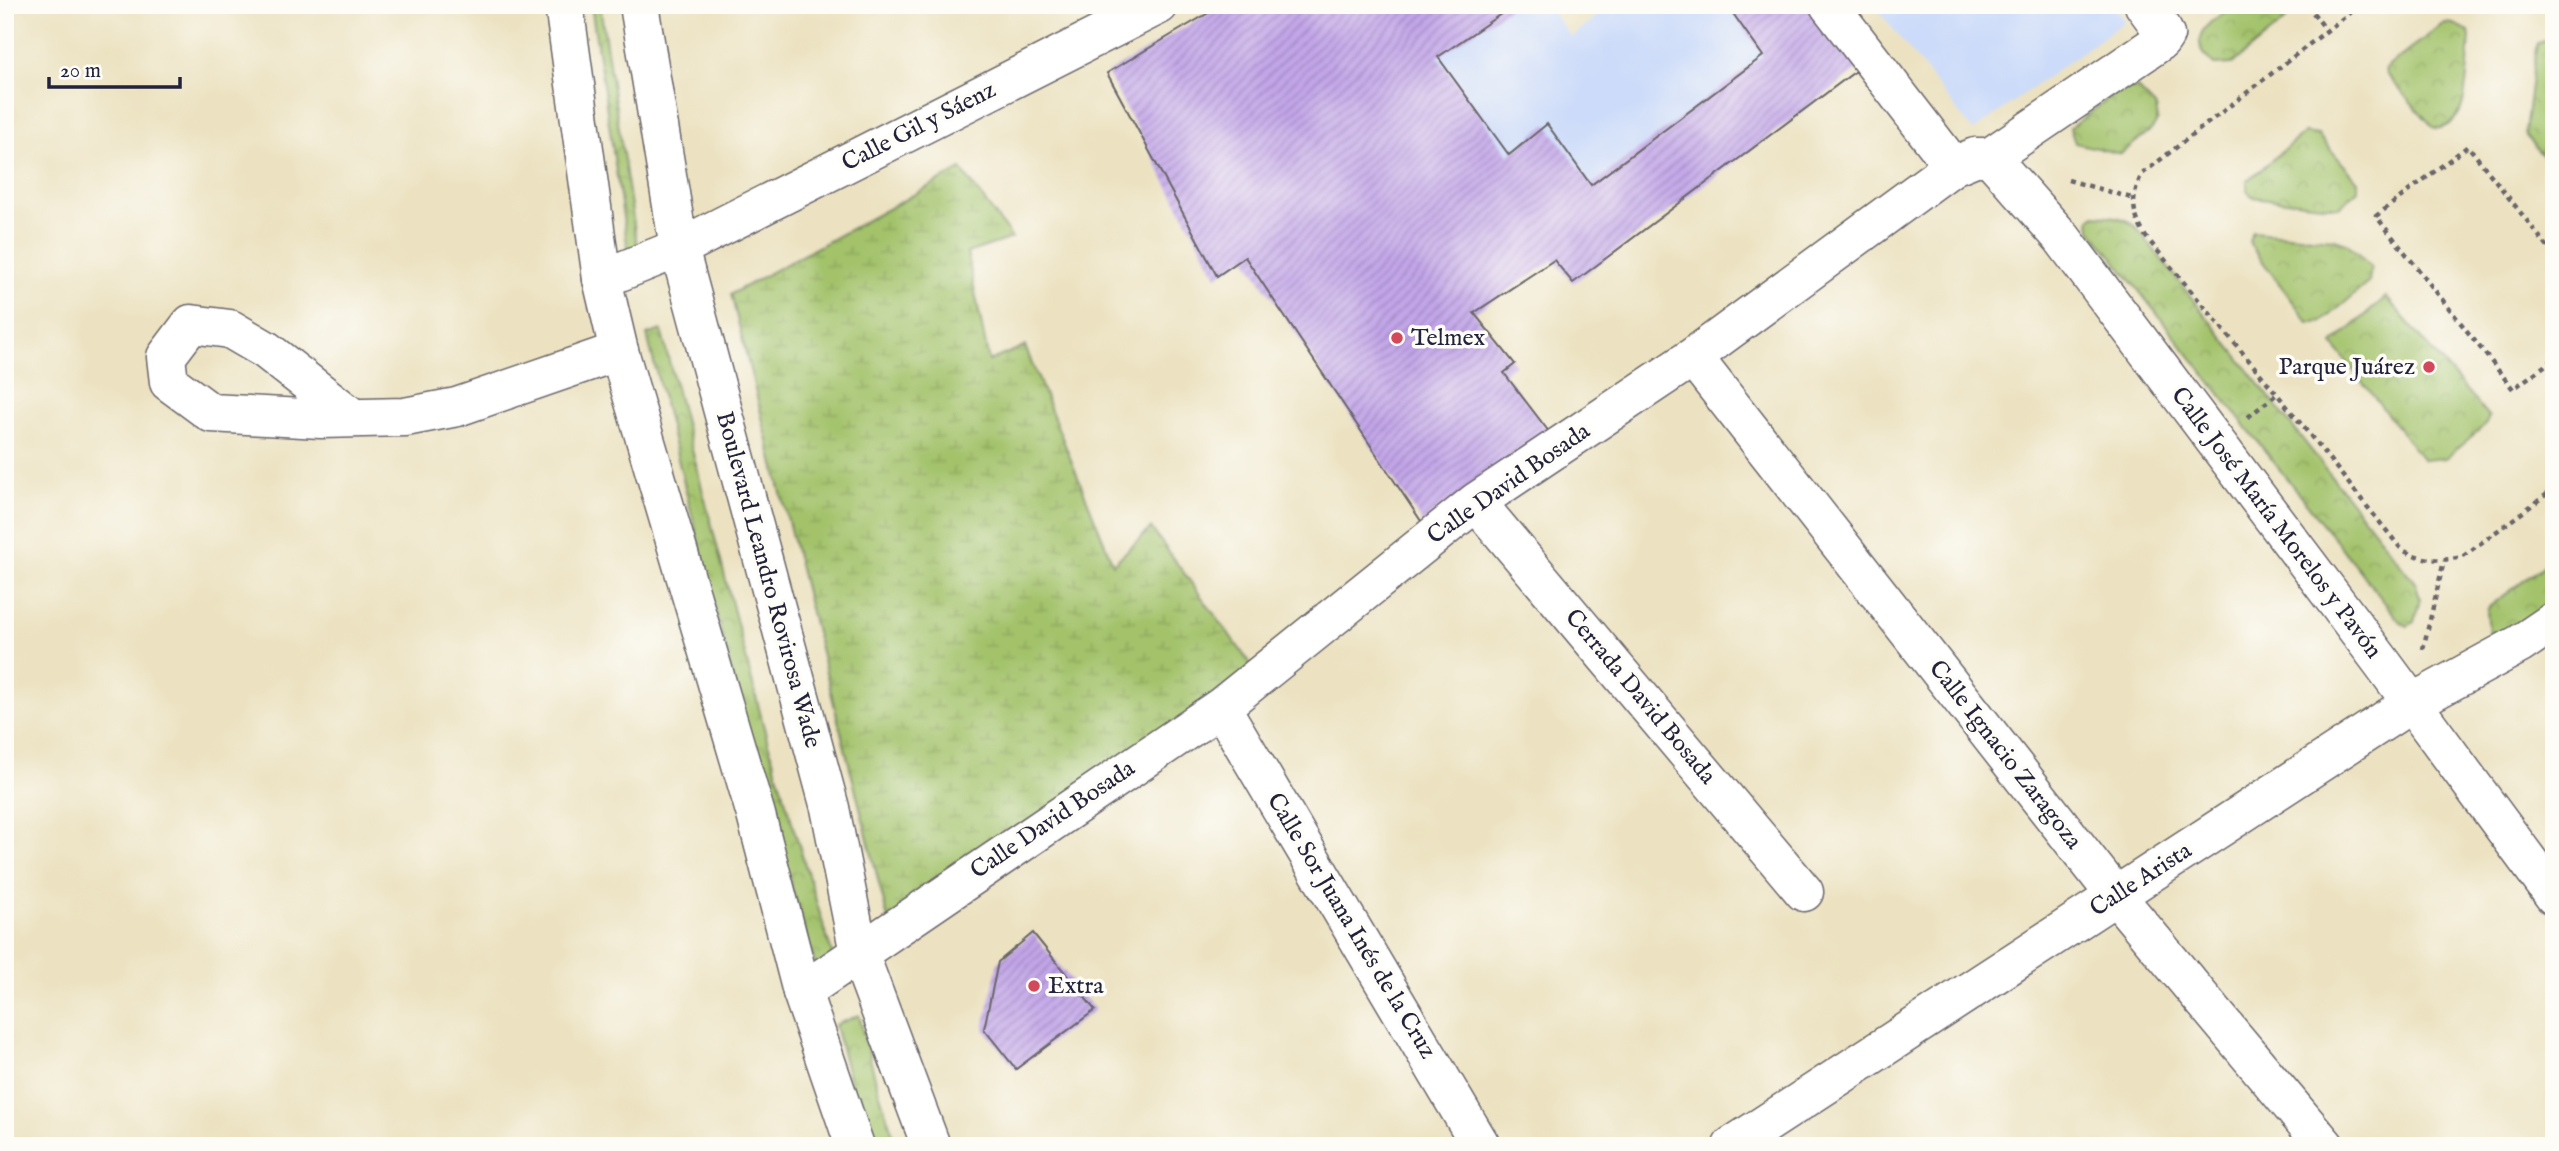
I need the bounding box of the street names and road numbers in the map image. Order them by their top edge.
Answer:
street label: Calle Gil y Sáenz [837,75,1001,179]
street label: Calle José María Morelos y Pavón [2164,381,2389,665]
street label: Boulevard Leandro Rovirosa Wade [708,408,828,752]
street label: Calle David Bosada [1421,416,1597,552]
street label: Cerrada David Bosada [1558,603,1723,792]
street label: Calle Ignacio Zaragoza [1921,654,2089,856]
street label: Calle David Bosada [965,753,1142,887]
street label: Calle Sor Juana Inés de la Cruz [1259,787,1443,1065]
street label: Calle Arista [2084,835,2198,924]

